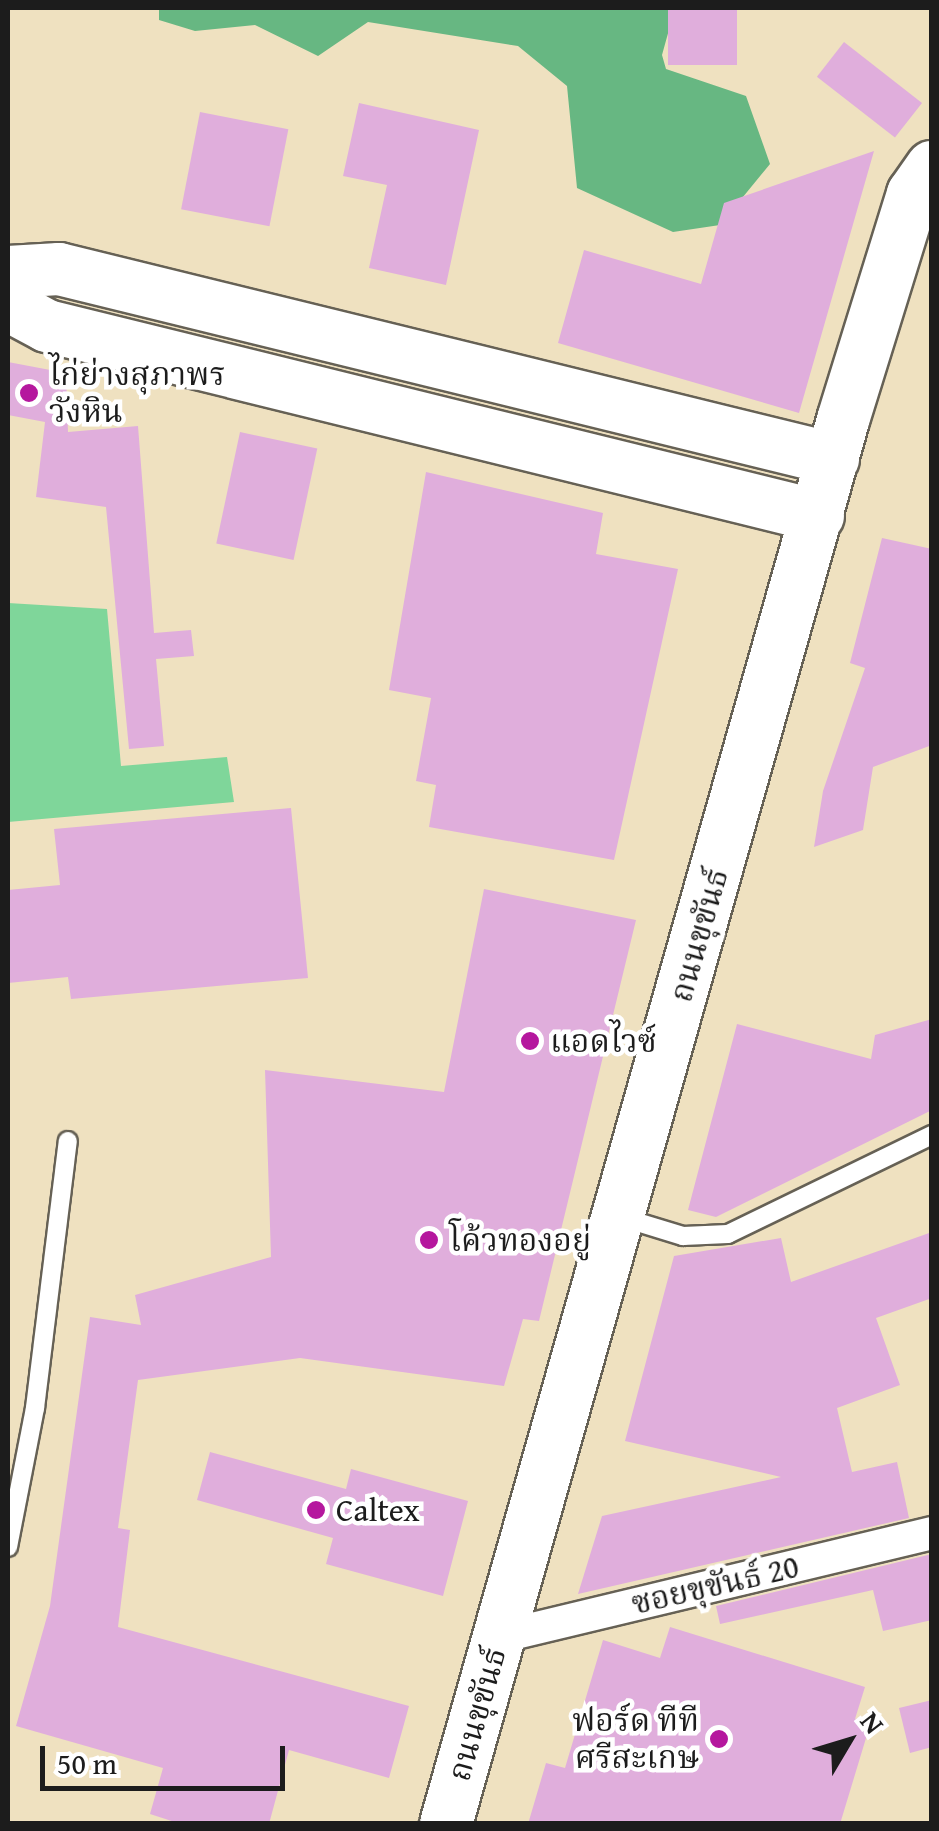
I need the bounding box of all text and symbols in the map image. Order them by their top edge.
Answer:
place label: ไก่ย่างสุภาพร วังหิน [49,356,225,431]
marker: ไก่ย่างสุภาพร วังหิน [18,382,40,404]
street label: ถนนขุขันธ์ [662,864,736,1006]
place label: แอดไวซ์ [550,1022,657,1060]
marker: แอดไวซ์ [519,1030,541,1052]
place label: โค้วทองอยู่ [449,1221,591,1259]
marker: โค้วทองอยู่ [418,1229,440,1251]
place label: Caltex [336,1491,420,1529]
marker: Caltex [305,1499,327,1521]
street label: ซอยขุขันธ์ 20 [628,1547,802,1623]
street label: ถนนขุขันธ์ [440,1643,514,1785]
north arrow [799,1691,899,1791]
place label: ฟอร์ด ทีที ศรีสะเกษ [572,1702,699,1777]
text: N [851,1702,895,1742]
scale bar [45,1726,290,1788]
marker: ฟอร์ด ทีที ศรีสะเกษ [708,1728,730,1750]
text: 50 m [57,1741,117,1785]

